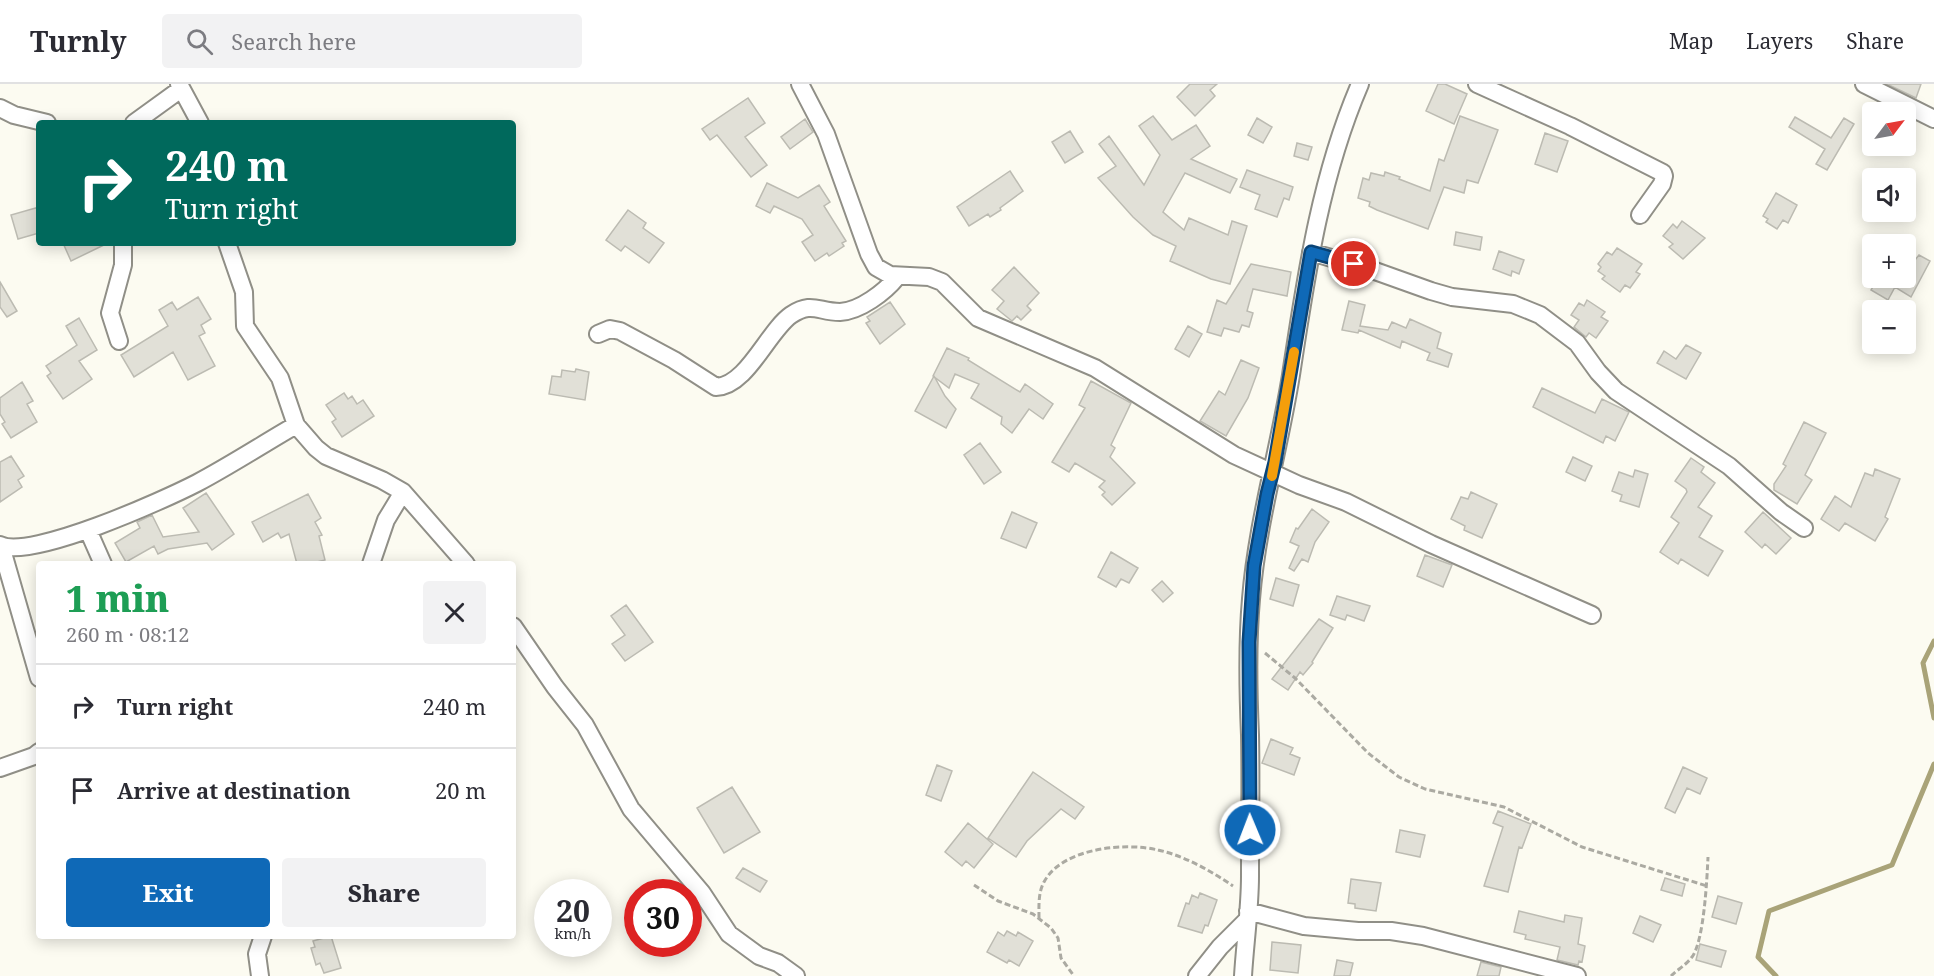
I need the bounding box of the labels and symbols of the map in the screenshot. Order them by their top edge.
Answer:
north arrow [1862,102,1916,156]
pin [1328,238,1379,289]
position arrow [1218,798,1282,862]
speed limit sign: 30 [624,879,702,957]

